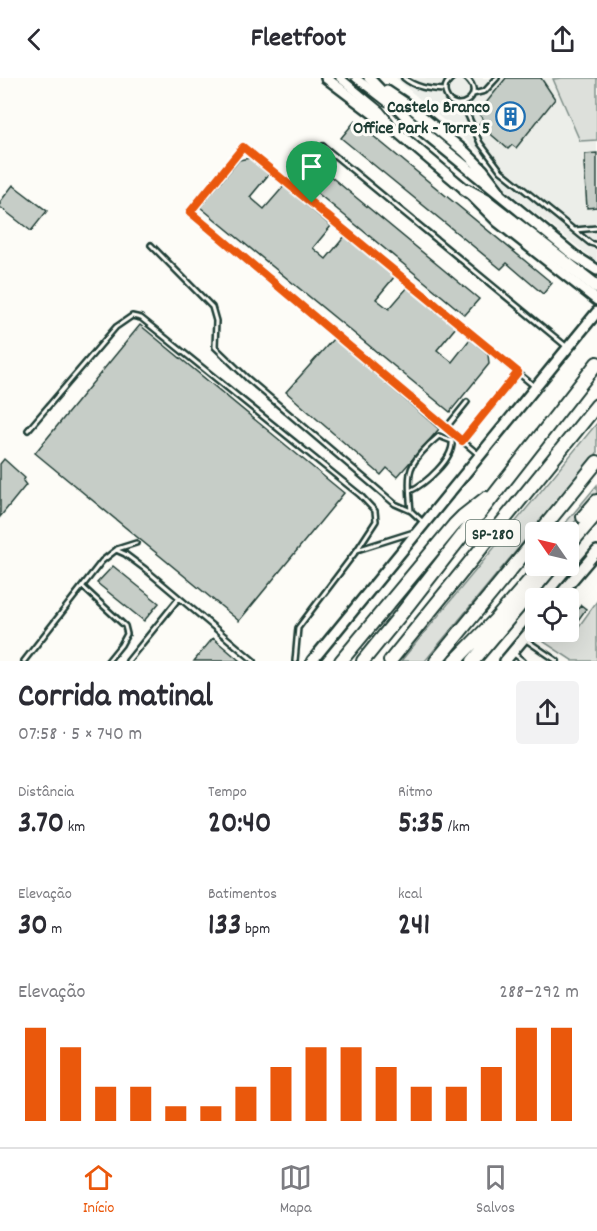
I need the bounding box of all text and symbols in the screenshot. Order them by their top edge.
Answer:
text: Fleetfoot [251,20,346,59]
icon: back [18,23,51,56]
icon: share [546,23,579,56]
place label: Castelo Branco Office Park - Torre 5 [353,96,490,142]
building icon: Castelo Branco Office Park - Torre 5 [495,100,527,132]
pin [286,141,337,203]
icon: arrive [295,150,328,183]
road number: SP-280 [466,520,520,546]
north arrow [525,522,579,576]
map controls [525,522,579,642]
button: locate [525,588,579,642]
text: Corrida matinal [18,675,213,722]
button: share [516,681,579,744]
text: 07:58 · 5 × 740 m [18,721,142,749]
text: Distância [18,781,74,804]
text: Tempo [208,781,247,804]
text: Ritmo [398,781,433,804]
text: 3.70 [18,804,64,847]
text: 20:40 [208,804,271,847]
text: 5:35 [398,804,444,847]
text: km [64,816,85,839]
text: /km [444,816,470,839]
text: Elevação [18,883,72,906]
text: Batimentos [208,883,277,906]
text: kcal [398,883,422,906]
text: 30 [18,906,48,949]
text: 133 [208,906,241,949]
text: 241 [398,906,430,949]
text: m [48,918,62,941]
text: bpm [241,918,270,941]
text: Elevação [18,979,85,1007]
text: 288–292 m [499,979,579,1007]
tab: Início [82,1161,115,1220]
tab: Mapa [279,1161,312,1220]
tab: Salvos [476,1161,515,1220]

